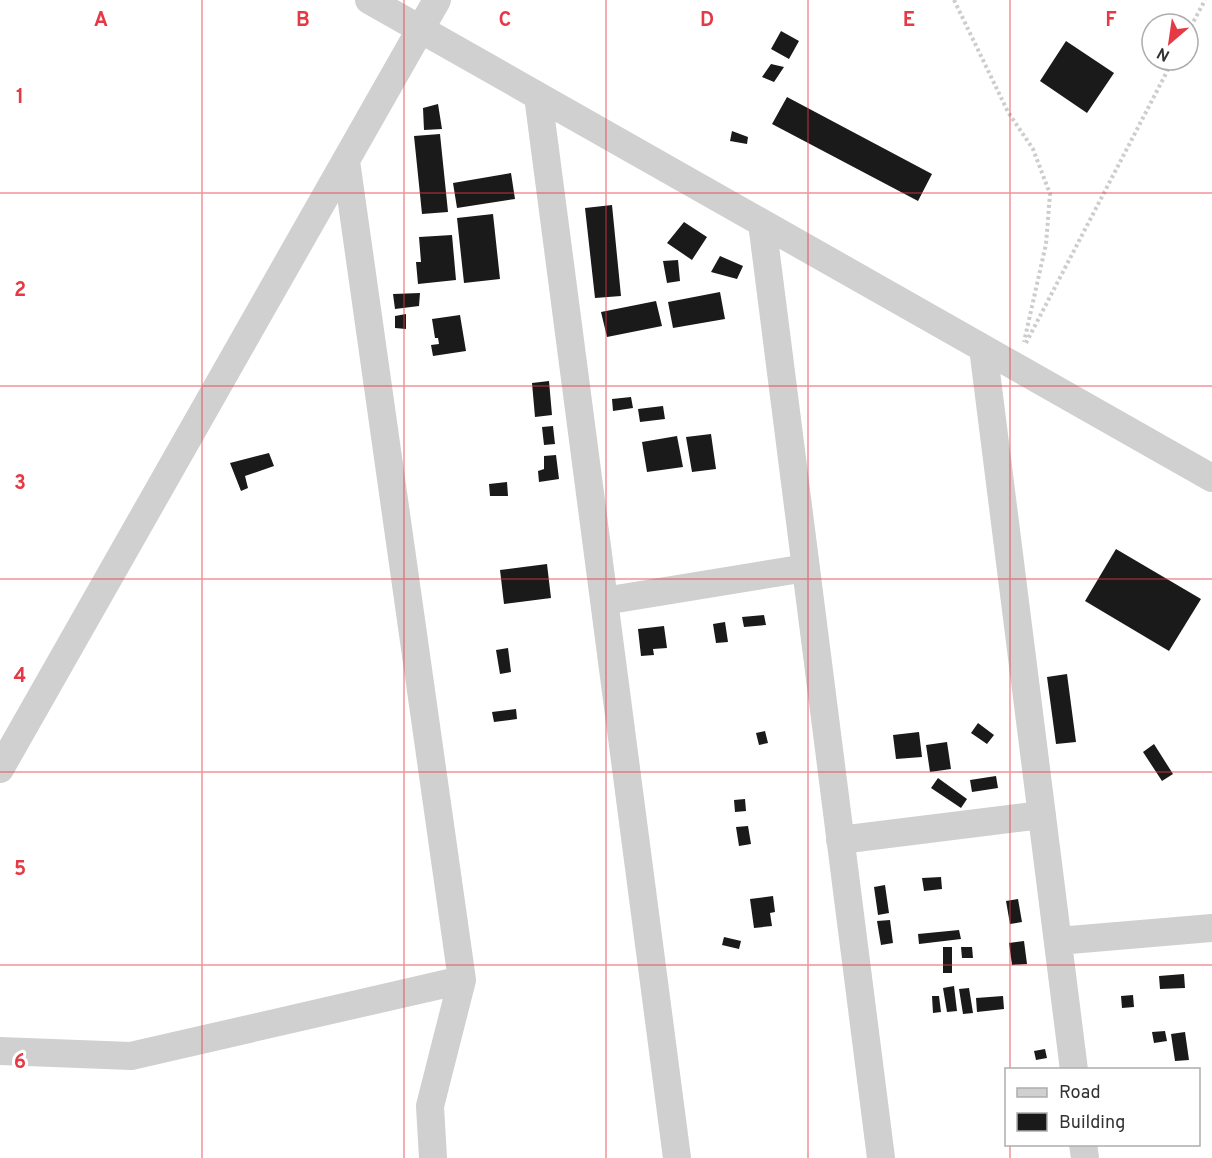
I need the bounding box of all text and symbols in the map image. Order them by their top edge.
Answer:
text: A [94,8,108,34]
text: B [296,8,310,34]
text: C [499,8,511,34]
text: D [700,8,714,34]
text: E [903,8,915,34]
text: F [1105,8,1117,34]
north arrow [1140,12,1200,72]
text: N [1154,42,1174,65]
text: 1 [16,85,24,111]
text: 2 [14,278,26,304]
text: 3 [14,471,26,497]
text: 4 [14,664,26,690]
text: 5 [14,857,26,883]
text: 6 [14,1050,26,1076]
legend [1005,1068,1200,1146]
text: Road [1059,1082,1101,1105]
text: Building [1059,1112,1125,1135]

